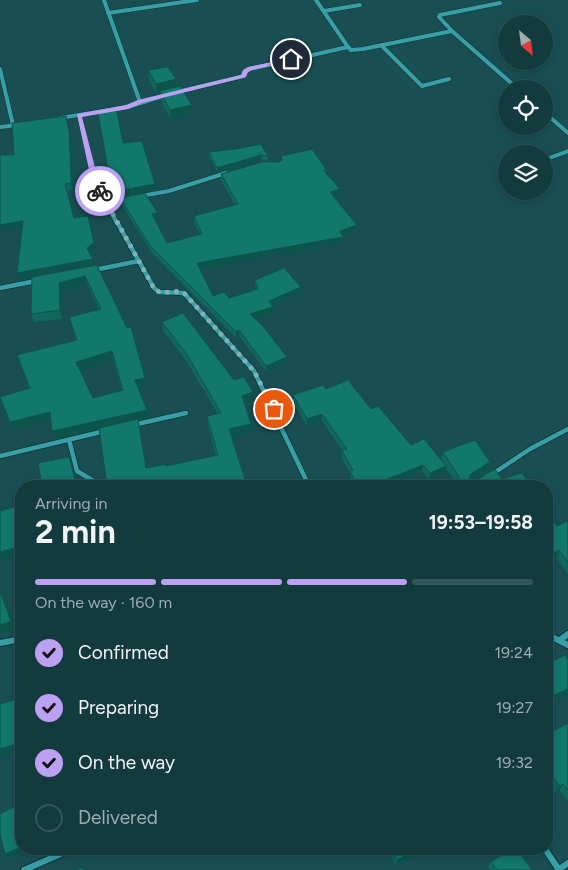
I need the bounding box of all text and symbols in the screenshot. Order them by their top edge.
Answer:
north arrow [498,15,552,70]
map controls [498,15,553,200]
pin [270,38,312,80]
icon: home [277,45,305,73]
button: locate [498,80,553,135]
button: layers [498,145,553,200]
courier [75,166,125,216]
icon: bike [86,177,114,205]
pin [253,388,295,430]
icon: bag [260,395,288,423]
text: Arriving in [35,494,107,513]
text: 19:53–19:58 [429,511,533,534]
text: 2 min [35,513,116,551]
text: On the way · 160 m [35,593,172,612]
icon: check [35,639,63,667]
text: Confirmed [78,641,169,664]
text: 19:24 [494,643,533,662]
icon: check [35,694,63,722]
text: Preparing [78,696,159,719]
text: 19:27 [496,698,533,717]
icon: check [35,749,63,777]
text: On the way [78,751,175,774]
text: 19:32 [496,753,533,772]
text: Delivered [78,806,158,829]

